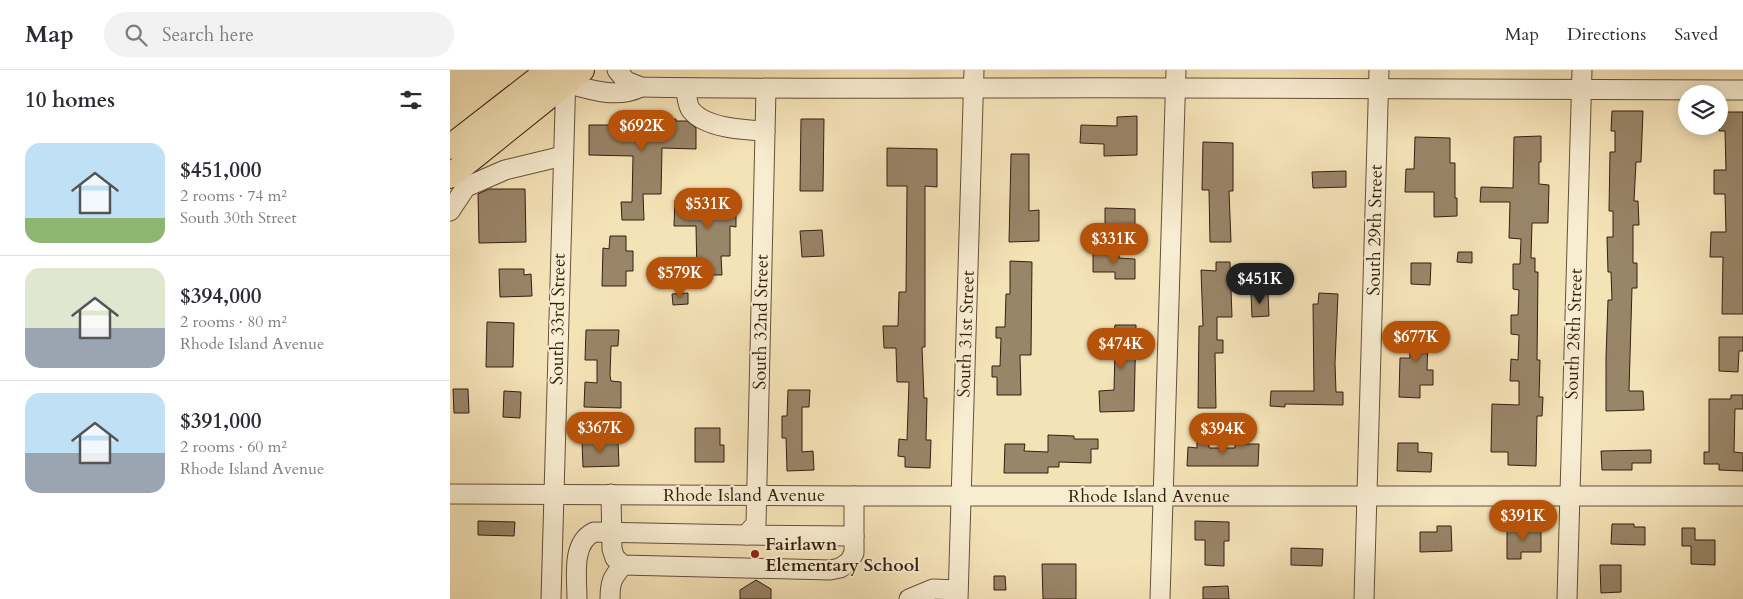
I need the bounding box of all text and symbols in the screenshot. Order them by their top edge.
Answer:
search box [104,12,454,57]
text: Map [25,18,74,51]
icon: search [122,21,150,49]
text: Search here [162,22,254,48]
text: Map [1505,22,1539,47]
text: Directions [1567,22,1646,47]
text: Saved [1674,22,1718,47]
map controls [1678,85,1728,135]
button: layers [1678,85,1728,135]
text: 10 homes [25,86,115,115]
icon: filters [397,86,425,114]
pin: $692K [607,109,677,152]
text: $692K [619,115,665,137]
text: $451,000 [180,156,261,185]
icon: home [65,163,125,223]
street label: South 29th Street [1361,164,1389,296]
text: 2 rooms · 74 m² [180,185,287,207]
pin: $531K [673,188,743,230]
text: $531K [685,193,731,215]
text: South 30th Street [180,207,297,229]
pin: $331K [1079,222,1149,265]
text: $331K [1091,228,1137,250]
street label: South 33rd Street [544,253,572,385]
street label: South 32nd Street [747,254,775,390]
pin: $579K [645,256,715,299]
text: $579K [657,262,703,284]
pin: $451K [1225,262,1295,305]
text: $451K [1237,268,1283,290]
street label: South 28th Street [1559,268,1589,400]
street label: South 31st Street [951,270,981,398]
text: $394,000 [180,282,261,311]
icon: home [65,288,125,348]
text: 2 rooms · 80 m² [180,311,287,333]
pin: $677K [1381,320,1451,363]
text: $677K [1393,326,1439,348]
pin: $474K [1086,328,1156,370]
text: Rhode Island Avenue [180,333,324,355]
text: $474K [1098,333,1144,355]
text: $391,000 [180,407,261,436]
pin: $367K [565,412,635,454]
pin: $394K [1188,412,1258,455]
icon: home [65,413,125,473]
text: $367K [577,417,623,439]
text: $394K [1200,418,1246,440]
text: 2 rooms · 60 m² [180,436,287,458]
text: Rhode Island Avenue [180,458,324,480]
street label: Rhode Island Avenue [663,483,825,508]
street label: Rhode Island Avenue [1068,484,1230,509]
pin: $391K [1488,500,1558,542]
text: $391K [1500,505,1546,527]
place label: Fairlawn Elementary School [765,532,919,578]
marker: Fairlawn Elementary School [749,548,761,560]

